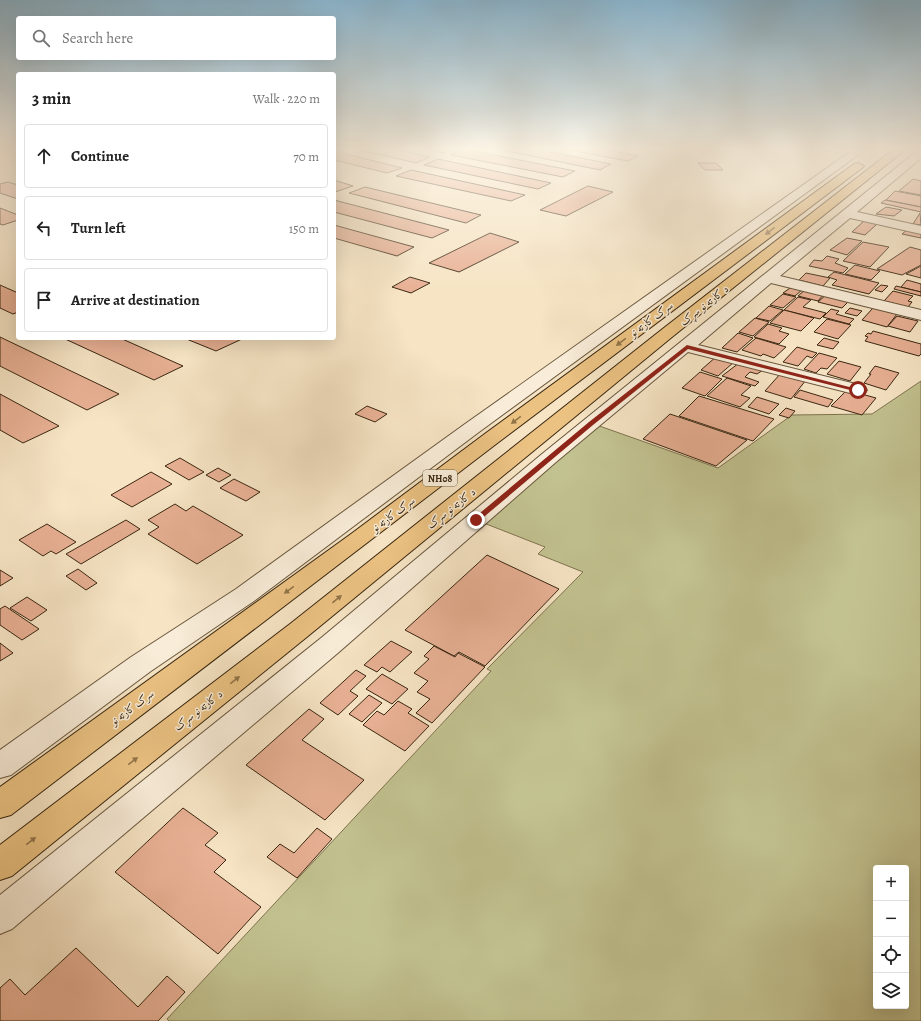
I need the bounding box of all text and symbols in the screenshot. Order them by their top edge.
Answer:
search box [16,16,336,60]
icon: search [30,27,52,49]
text: Search here [62,28,133,48]
text: 3 min [32,87,71,110]
text: Walk · 220 m [253,90,320,107]
icon: ahead [33,145,55,167]
text: Continue [71,146,129,166]
text: 70 m [293,148,319,165]
icon: left [33,217,55,239]
text: Turn left [71,218,126,238]
text: 150 m [289,220,319,237]
one-way arrow [765,227,776,236]
street label: د کارته نو سړک [677,282,732,330]
icon: arrive [33,289,55,311]
text: Arrive at destination [71,290,200,310]
street label: سرک کارته نو [626,298,676,341]
one-way arrow [615,338,626,346]
route start [849,381,867,399]
one-way arrow [511,416,522,424]
road number: NH08 [423,470,457,486]
street label: د کارته نو سړک [424,485,479,533]
street label: سرک کارته نو [368,493,418,536]
route end [467,511,485,529]
one-way arrow [284,586,295,594]
one-way arrow [332,595,342,604]
one-way arrow [230,676,241,685]
street label: سرک کارته نو [107,686,157,729]
street label: د کارته نو سړک [171,687,226,735]
one-way arrow [127,756,138,765]
one-way arrow [25,837,36,845]
map controls [873,865,909,1009]
button: + [873,865,909,901]
button: − [873,901,909,937]
button: locate [873,937,909,973]
button: layers [873,973,909,1009]

